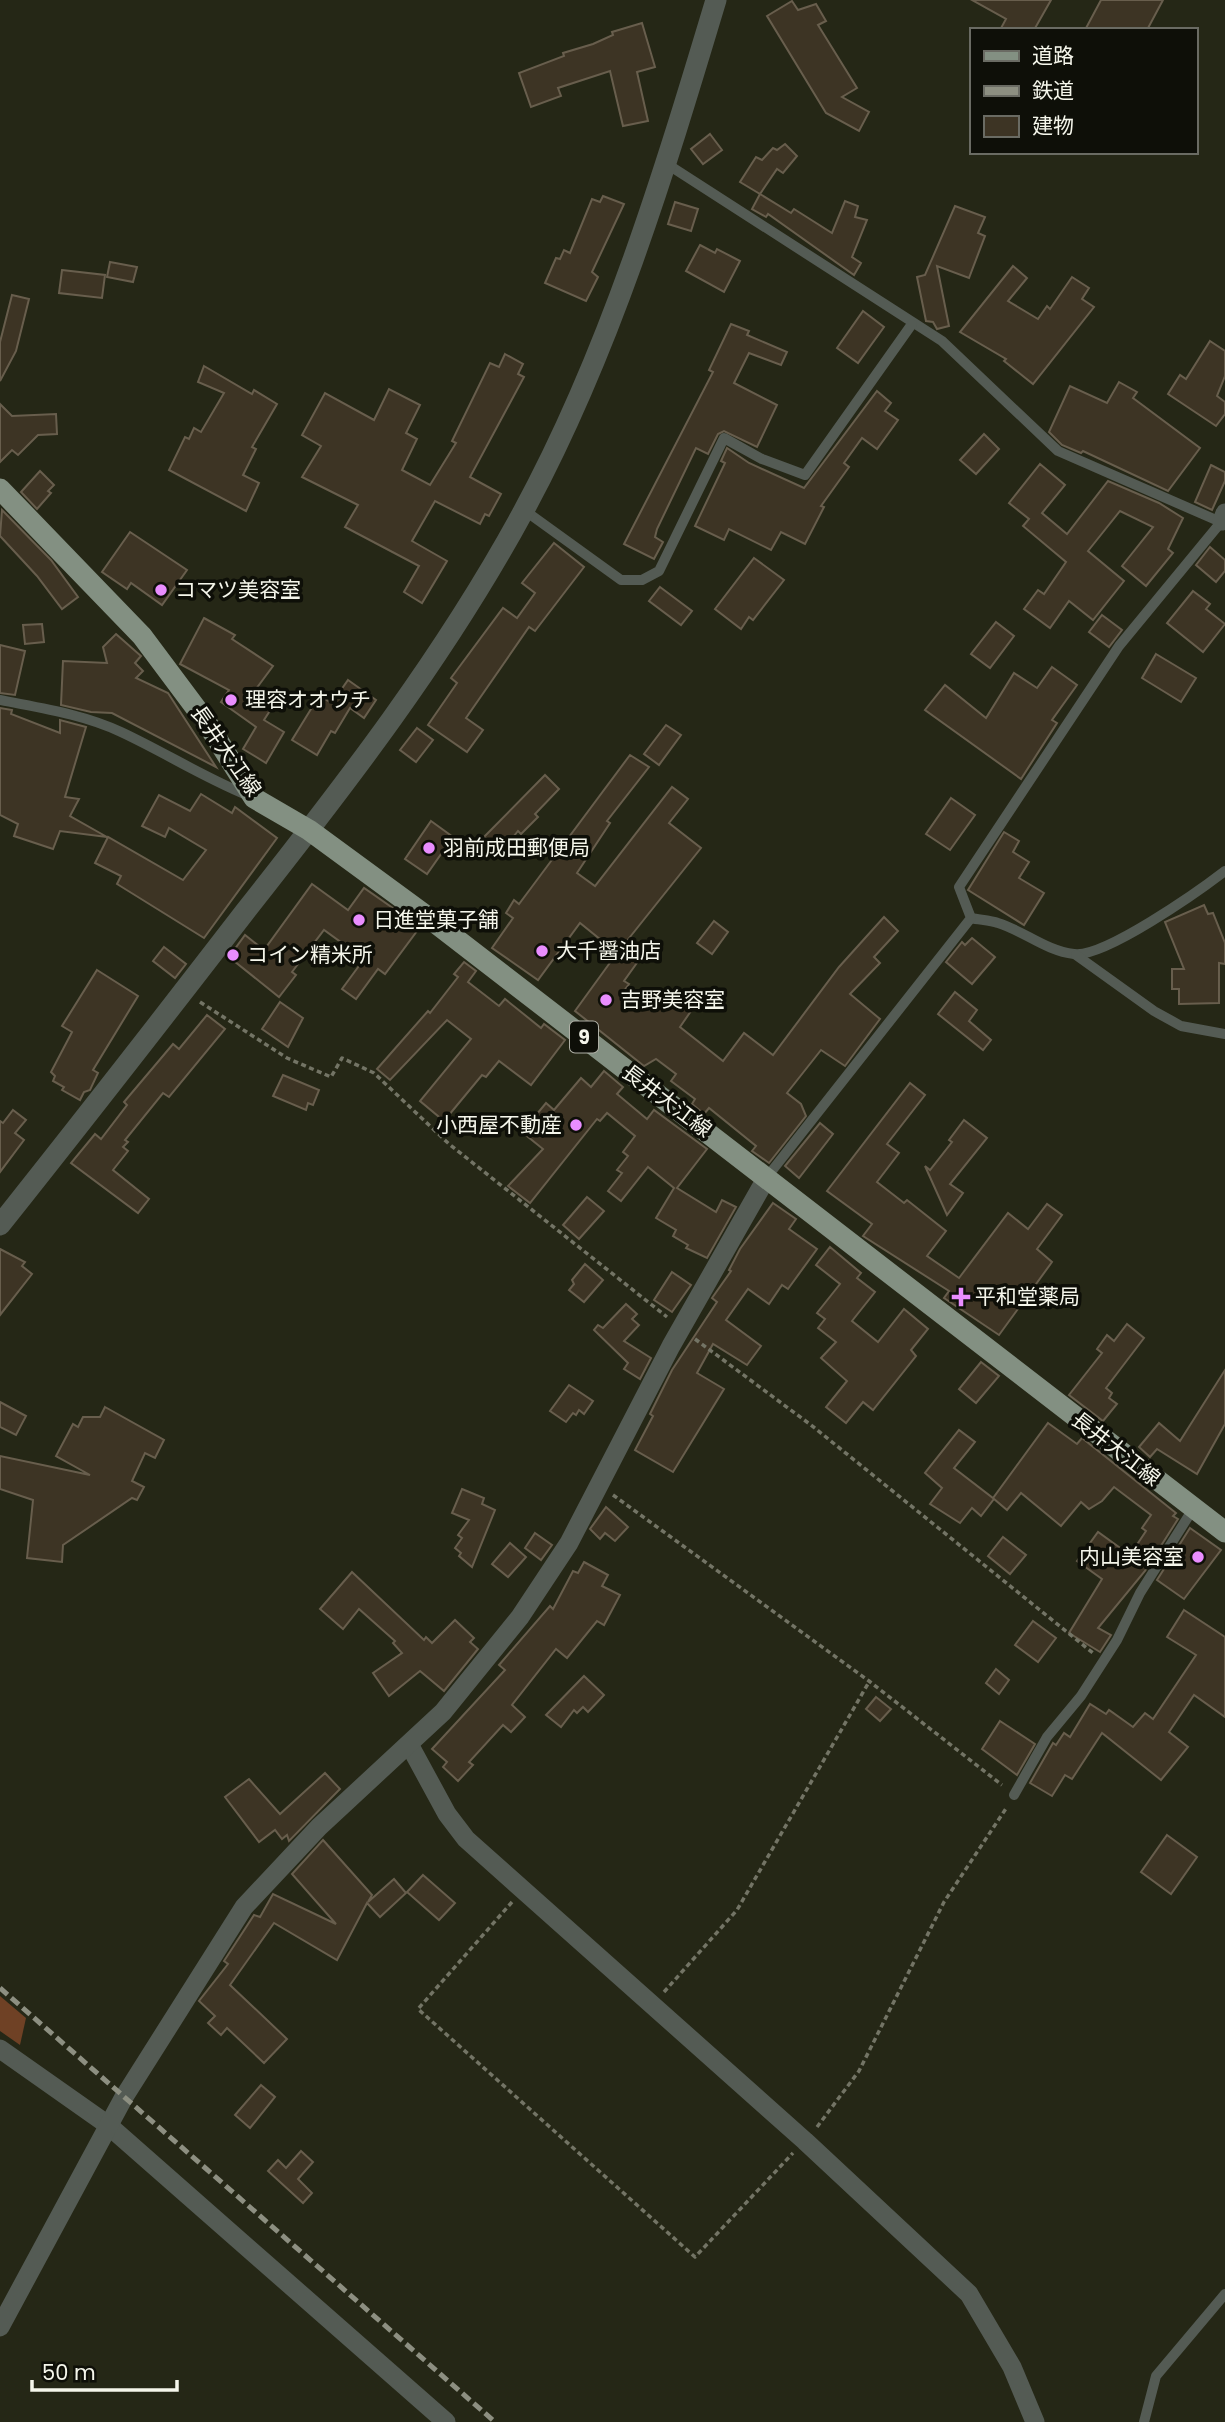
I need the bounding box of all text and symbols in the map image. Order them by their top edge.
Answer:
legend [970,28,1197,154]
text: 道路 [1032,41,1074,70]
text: 鉄道 [1032,76,1074,105]
text: 建物 [1032,111,1074,140]
place label: コマツ美容室 [175,575,301,604]
marker: コマツ美容室 [153,582,169,598]
place label: 理容オオウチ [245,685,371,714]
marker: 理容オオウチ [223,692,239,708]
street label: 長井大江線 [184,699,268,802]
place label: 羽前成田郵便局 [443,833,590,862]
marker: 羽前成田郵便局 [421,840,437,856]
place label: 日進堂菓子舗 [373,905,499,934]
marker: 日進堂菓子舗 [351,912,367,928]
place label: 大千醤油店 [556,936,661,965]
place label: コイン精米所 [247,940,373,969]
marker: 大千醤油店 [534,943,550,959]
marker: コイン精米所 [225,947,241,963]
place label: 吉野美容室 [620,985,725,1014]
marker: 吉野美容室 [598,992,614,1008]
road number: 9 [570,1021,598,1052]
street label: 長井大江線 [617,1057,718,1144]
place label: 小西屋不動産 [436,1110,562,1139]
marker: 小西屋不動産 [568,1117,584,1133]
place label: 平和堂薬局 [975,1282,1080,1311]
marker: 平和堂薬局 [953,1289,969,1305]
street label: 長井大江線 [1066,1405,1167,1492]
place label: 内山美容室 [1079,1542,1184,1571]
marker: 内山美容室 [1190,1549,1206,1565]
scale bar [32,2348,177,2392]
text: 50 m [42,2358,96,2387]

